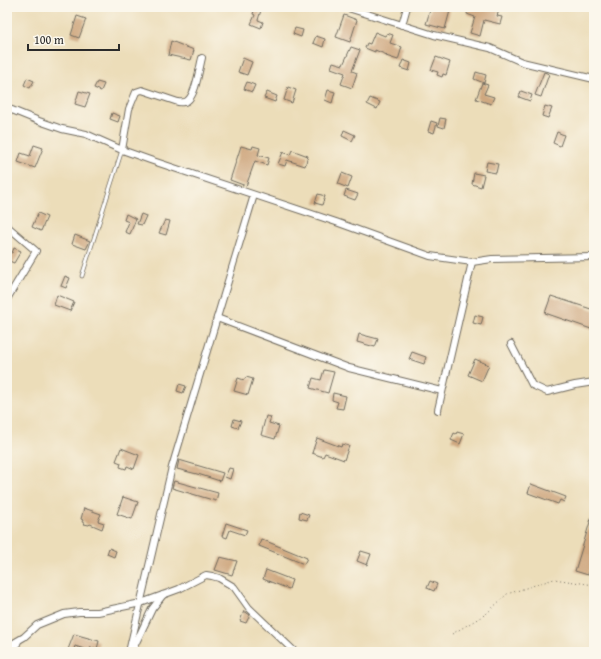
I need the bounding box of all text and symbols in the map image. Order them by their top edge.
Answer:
scale bar [28,26,119,52]
text: 100 m [34,31,64,48]

